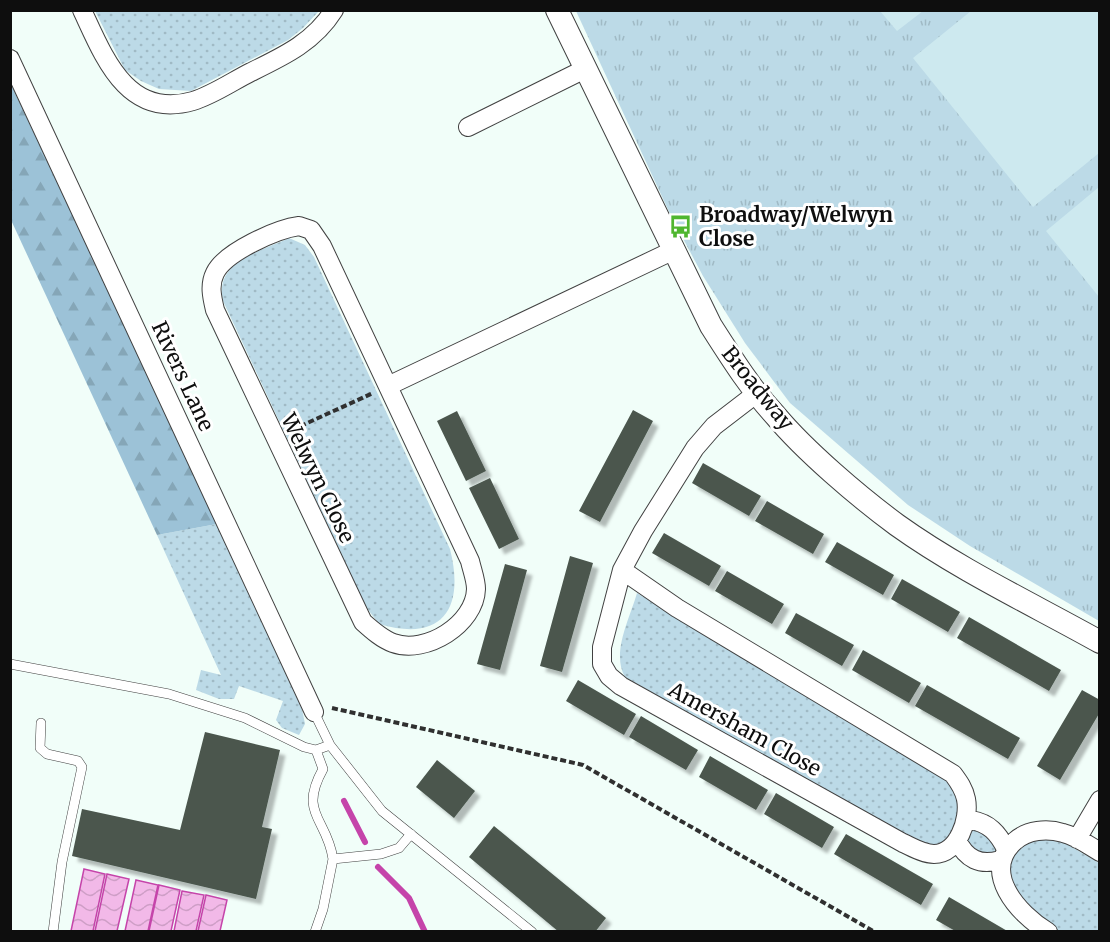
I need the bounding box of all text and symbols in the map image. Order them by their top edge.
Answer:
place label: Broadway/Welwyn Close [699,201,893,252]
bus stop icon: Broadway/Welwyn Close [668,213,694,239]
street label: Rivers Lane [146,317,220,435]
street label: Broadway [716,341,800,436]
street label: Welwyn Close [275,408,361,547]
street label: Amersham Close [663,675,826,782]

